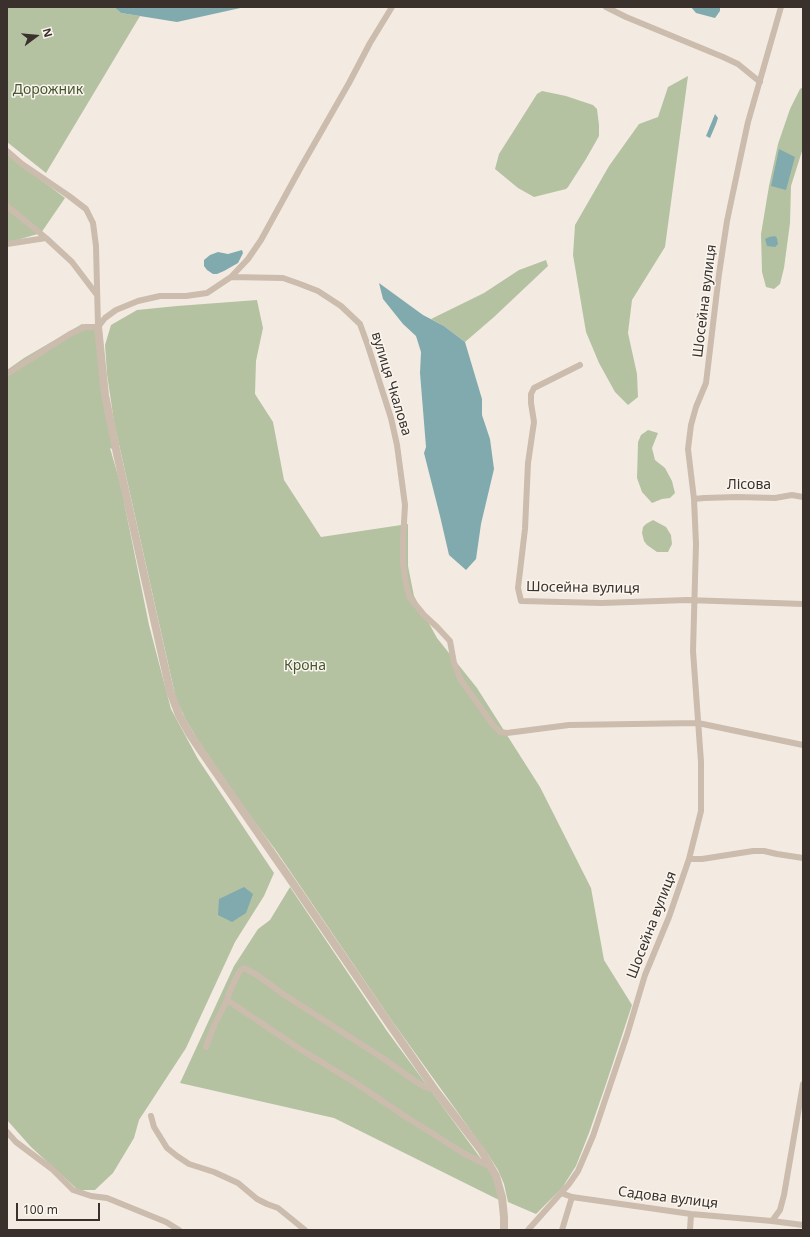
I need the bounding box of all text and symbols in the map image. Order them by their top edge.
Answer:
north arrow [16,16,56,56]
text: N [40,26,56,39]
park label: Дорожник [13,82,83,98]
street label: Шосейна вулиця [690,244,720,358]
street label: вулиця Чкалова [367,330,415,438]
street label: Лісова [727,477,771,493]
street label: Шосейна вулиця [526,579,640,597]
park label: Крона [284,658,326,674]
street label: Шосейна вулиця [624,869,680,981]
street label: Садова вулиця [617,1184,719,1212]
scale bar [18,1195,102,1221]
text: 100 m [23,1201,58,1218]

